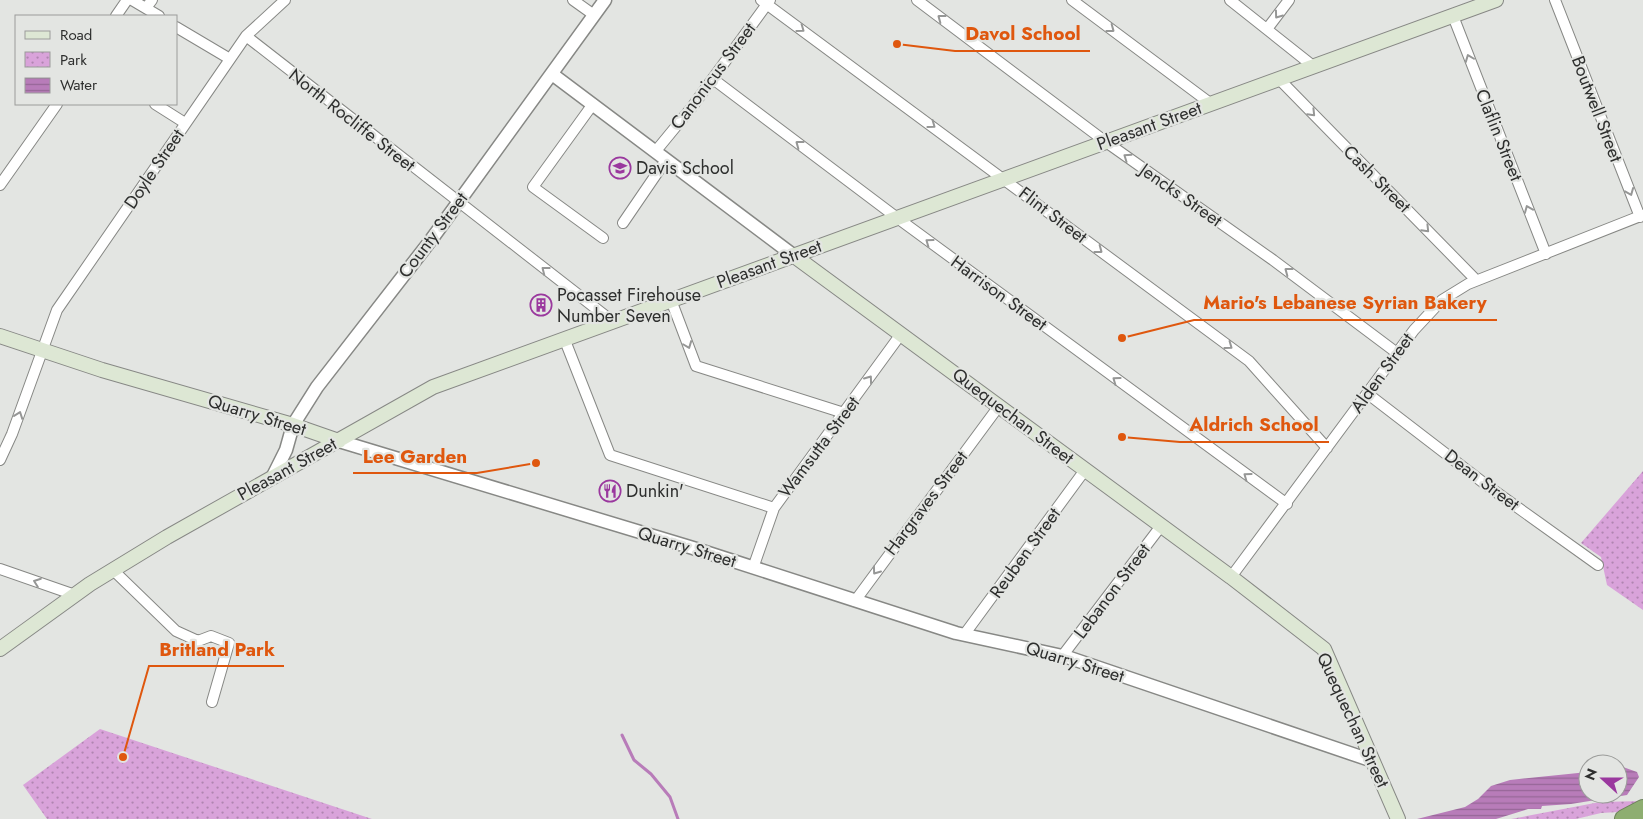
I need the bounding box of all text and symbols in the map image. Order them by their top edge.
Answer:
one-way arrow [1275,9,1284,18]
legend [15,15,178,105]
one-way arrow [937,15,947,24]
street label: Canonicus Street [664,17,762,135]
callout: Davol School [955,17,1090,51]
text: Davol School [965,20,1081,47]
one-way arrow [795,23,804,32]
text: Road [60,24,92,46]
one-way arrow [1105,24,1114,32]
text: Park [60,49,87,71]
street label: Boutwell Street [1565,52,1629,166]
one-way arrow [1465,54,1475,63]
street label: North Rocliffe Street [283,62,421,178]
text: Water [60,74,98,96]
street label: Claflin Street [1469,85,1529,185]
street label: Pleasant Street [1093,95,1206,157]
one-way arrow [1306,108,1315,117]
one-way arrow [926,119,935,128]
street label: Doyle Street [118,123,191,214]
street label: Cash Street [1337,139,1417,219]
one-way arrow [795,141,805,150]
one-way arrow [1123,154,1133,163]
place label: Davis School [636,155,734,181]
school or university icon: Davis School [608,156,632,180]
street label: Jencks Street [1133,156,1228,233]
street label: Flint Street [1013,181,1093,250]
street label: County Street [392,186,474,283]
one-way arrow [1624,187,1634,196]
one-way arrow [1524,205,1535,214]
one-way arrow [1420,223,1429,232]
street label: Pleasant Street [713,233,826,295]
one-way arrow [926,239,935,247]
one-way arrow [1093,244,1103,253]
street label: Harrison Street [945,249,1053,337]
one-way arrow [542,267,551,275]
one-way arrow [1285,269,1294,277]
place label: Pocasset Firehouse Number Seven [557,282,701,329]
callout: Mario's Lebanese Syrian Bakery [1194,286,1497,320]
text: Mario's Lebanese Syrian Bakery [1203,289,1488,316]
building icon: Pocasset Firehouse Number Seven [529,293,553,317]
street label: Alden Street [1344,327,1420,418]
one-way arrow [682,340,693,349]
one-way arrow [1223,341,1232,349]
street label: Quequechan Street [947,362,1080,471]
one-way arrow [863,375,872,385]
one-way arrow [1113,377,1122,385]
street label: Quarry Street [205,388,310,442]
street label: Wamsutta Street [772,390,866,503]
callout: Aldrich School [1180,408,1329,442]
one-way arrow [13,411,23,420]
text: Aldrich School [1188,411,1319,438]
street label: Pleasant Street [233,431,342,507]
callout: Lee Garden [353,439,477,473]
text: Lee Garden [363,443,467,470]
street label: Dean Street [1439,443,1525,517]
street label: Hargraves Street [878,445,974,561]
one-way arrow [1244,473,1253,481]
place label: Dunkin' [626,478,684,504]
restaurant icon: Dunkin' [598,479,622,503]
street label: Reuben Street [983,502,1067,604]
street label: Quarry Street [635,520,740,574]
street label: Lebanon Street [1068,537,1157,644]
one-way arrow [873,566,882,575]
one-way arrow [34,578,42,588]
callout: Britland Park [149,632,284,666]
street label: Quarry Street [1023,635,1128,689]
text: Britland Park [159,636,275,663]
street label: Quequechan Street [1310,648,1396,792]
north arrow [1578,754,1628,804]
text: N [1580,766,1602,783]

